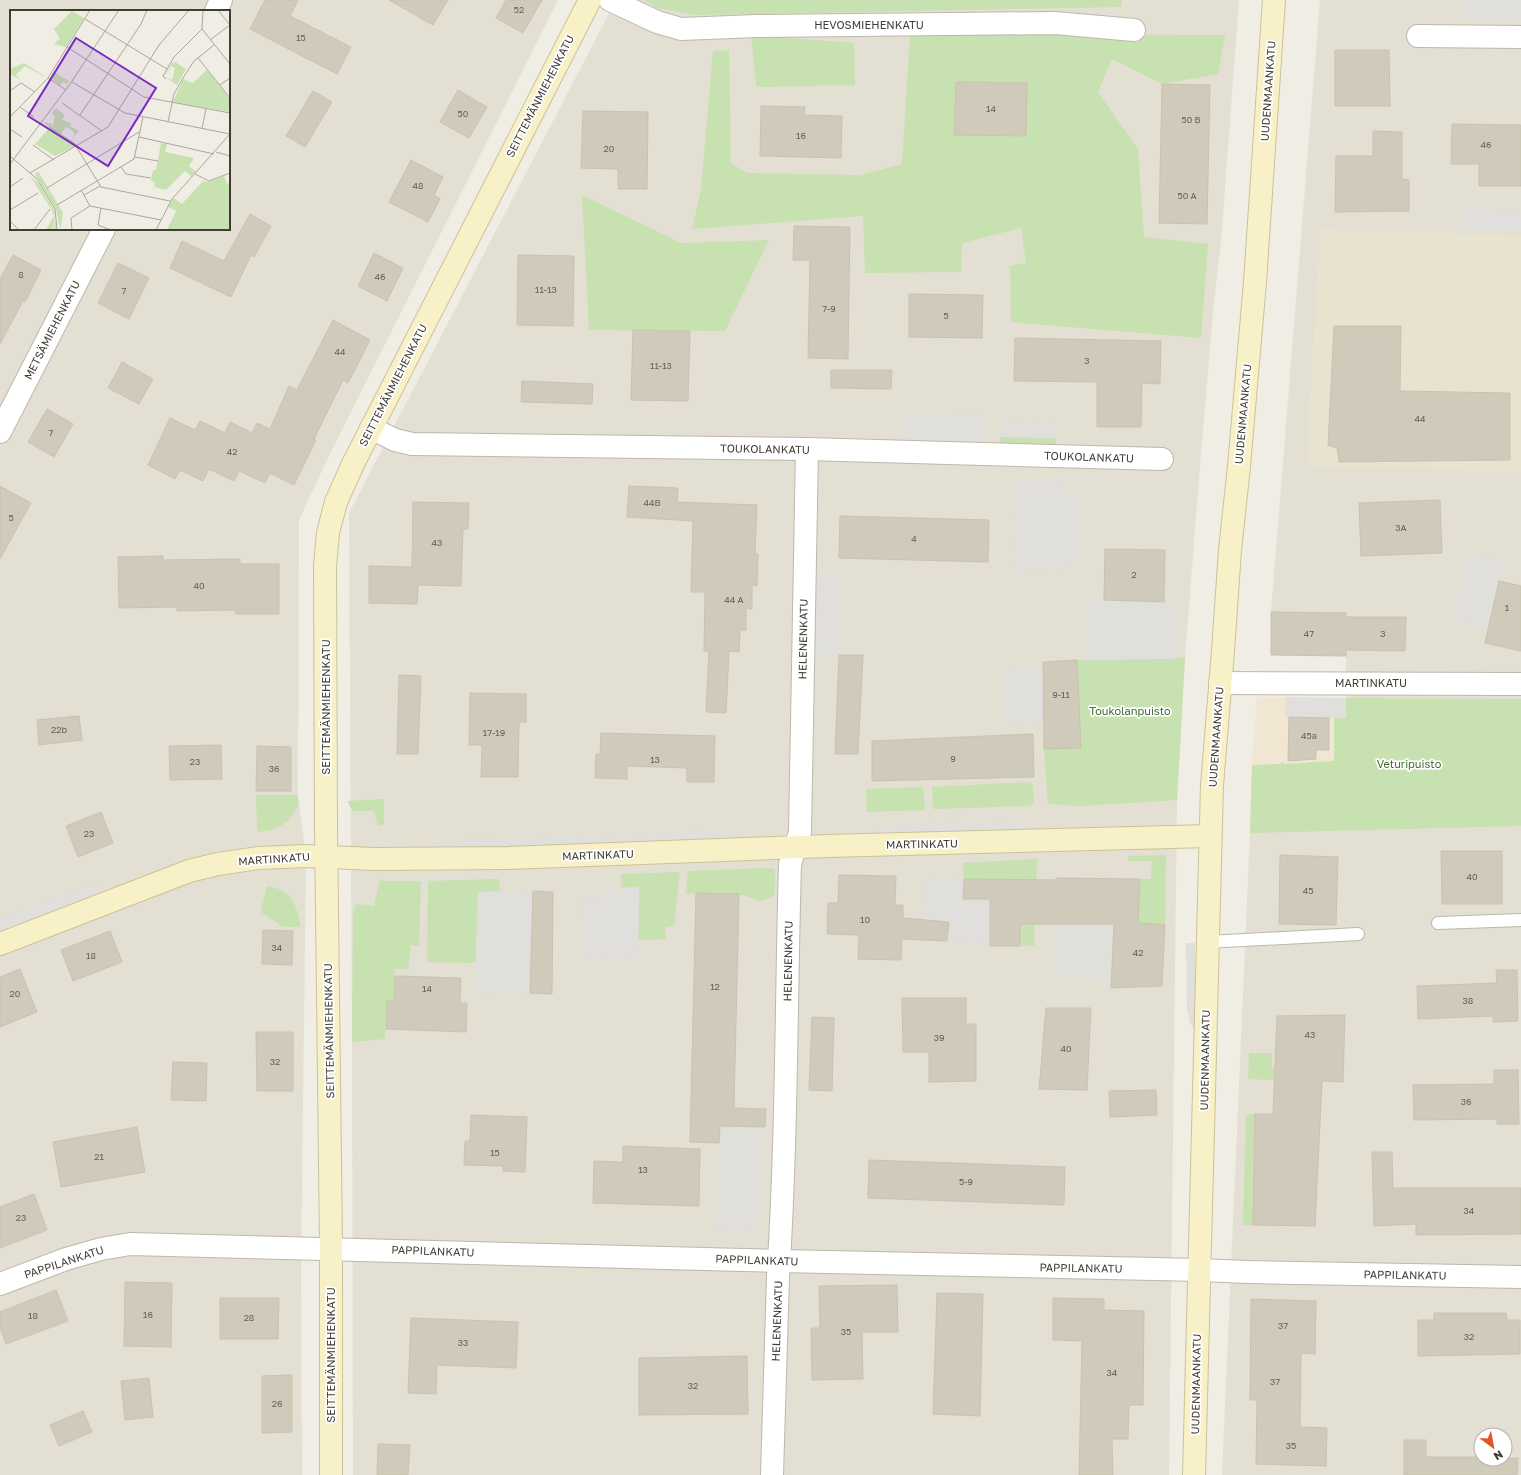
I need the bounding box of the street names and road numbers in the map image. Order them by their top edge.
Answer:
street label: HEVOSMIEHENKATU [814,18,924,31]
street label: SEITTEMÄNMIEHENKATU [503,33,576,159]
street label: UUDENMAANKATU [1258,40,1277,142]
street label: METSÄMIEHENKATU [21,278,82,382]
street label: SEITTEMÄNMIEHENKATU [356,322,429,448]
street label: UUDENMAANKATU [1232,363,1253,465]
street label: TOUKOLANKATU [720,441,810,456]
street label: TOUKOLANKATU [1044,448,1134,465]
street label: HELENENKATU [795,599,810,679]
street label: SEITTEMÄNMIEHENKATU [319,639,332,775]
street label: MARTINKATU [1335,676,1407,689]
street label: UUDENMAANKATU [1206,686,1225,788]
street label: MARTINKATU [886,836,958,851]
street label: MARTINKATU [562,847,634,862]
street label: MARTINKATU [238,850,310,867]
street label: HELENENKATU [780,921,795,1001]
street label: SEITTEMÄNMIEHENKATU [321,963,336,1099]
street label: UUDENMAANKATU [1197,1010,1212,1110]
street label: PAPPILANKATU [22,1243,105,1281]
street label: PAPPILANKATU [391,1243,475,1258]
street label: PAPPILANKATU [715,1252,799,1267]
street label: PAPPILANKATU [1039,1260,1123,1275]
street label: PAPPILANKATU [1363,1267,1447,1282]
street label: HELENENKATU [769,1280,784,1362]
street label: SEITTEMÄNMIEHENKATU [324,1287,337,1423]
street label: UUDENMAANKATU [1188,1334,1203,1434]

